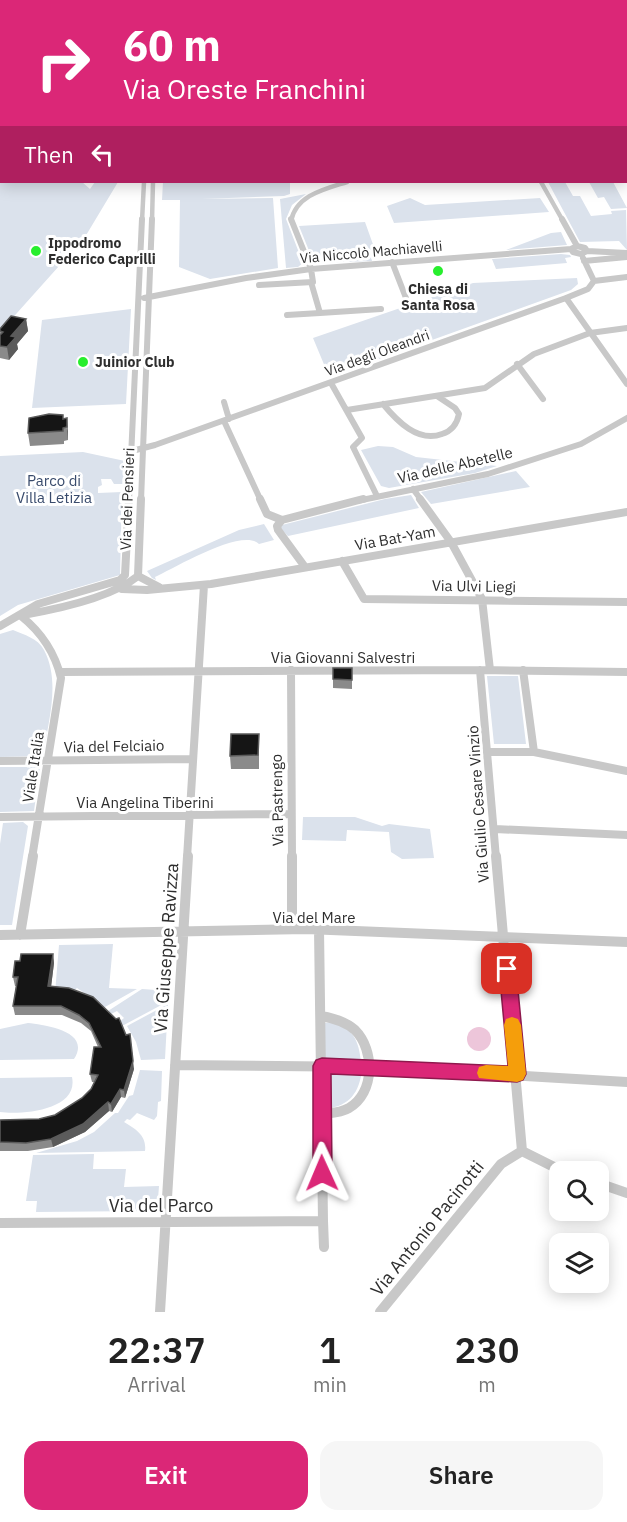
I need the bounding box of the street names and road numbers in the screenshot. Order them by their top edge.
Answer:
street label: Via Niccolò Machiavelli [299,237,443,267]
street label: Via degli Oleandri [322,326,432,380]
street label: Via delle Abetelle [396,443,514,487]
street label: Via dei Pensieri [116,447,138,551]
street label: Via Bat-Yam [353,522,437,554]
street label: Via Ulvi Liegi [432,576,516,596]
street label: Via Giovanni Salvestri [271,648,415,667]
street label: Via Giulio Cesare Vinzio [463,725,493,883]
street label: Viale Italia [18,730,48,804]
street label: Via del Felciaio [63,736,165,756]
street label: Via Pastrengo [267,754,287,846]
street label: Via Angelina Tiberini [76,793,214,812]
street label: Via Giuseppe Ravizza [149,862,183,1034]
street label: Via del Mare [273,908,355,927]
street label: Via Antonio Pacinotti [365,1156,489,1300]
street label: Via del Parco [109,1194,213,1217]

